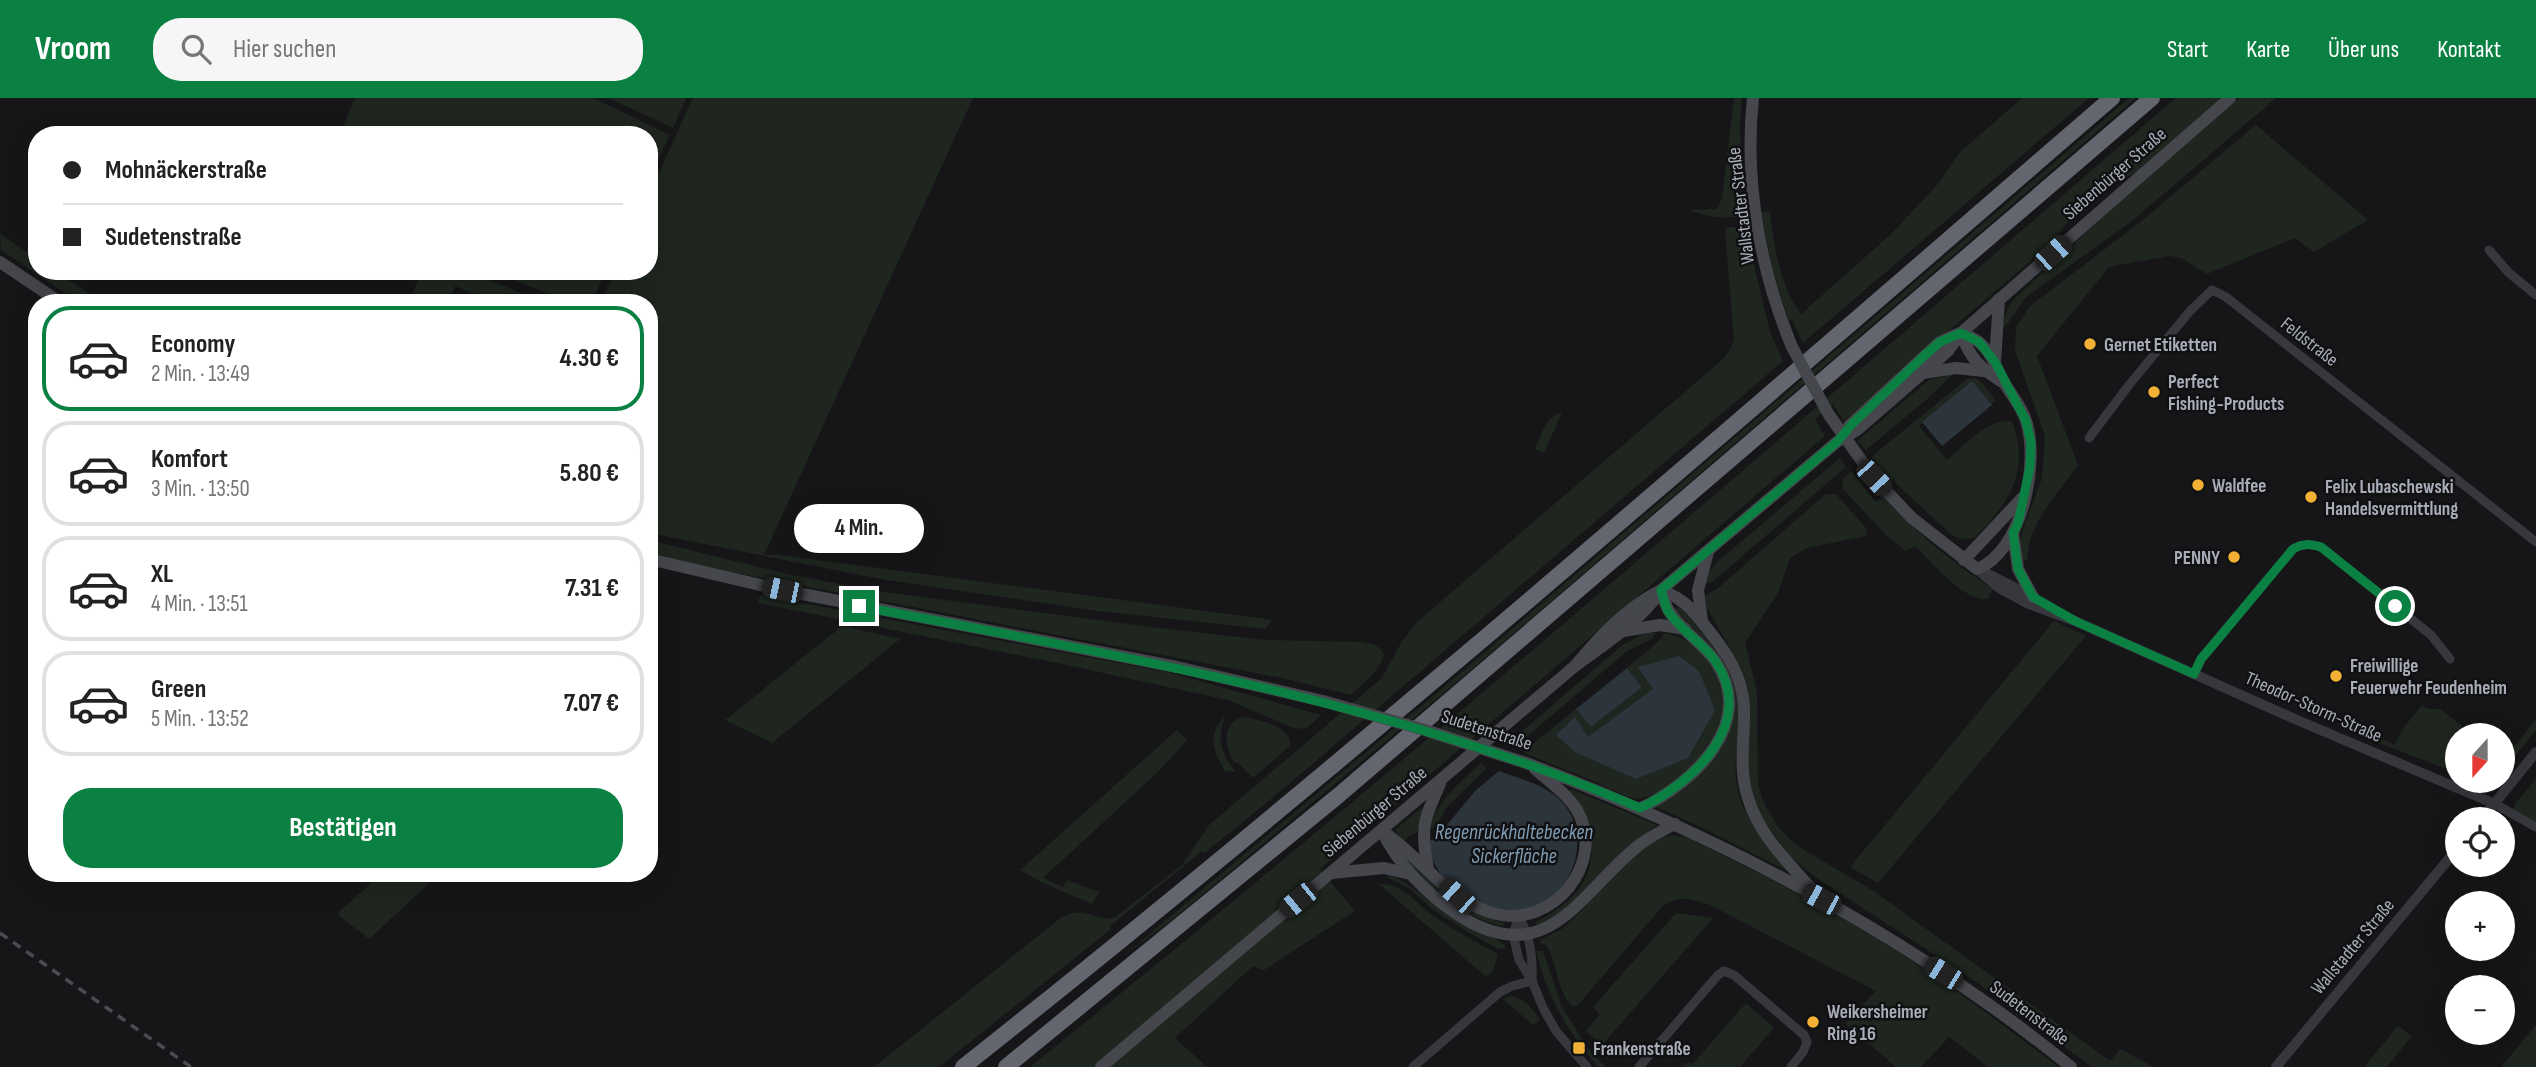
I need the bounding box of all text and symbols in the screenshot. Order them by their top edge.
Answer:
search box [153,18,643,81]
text: Vroom [35,29,111,69]
icon: search [177,30,215,68]
text: Hier suchen [233,34,336,65]
text: Start [2167,35,2208,64]
text: Karte [2246,35,2290,64]
text: Über uns [2328,35,2399,64]
text: Kontakt [2437,35,2501,64]
street label: Siebenbürger Straße [2059,123,2171,225]
street label: Wallstadter Straße [1723,146,1760,266]
text: Mohnäckerstraße [105,155,267,186]
text: Sudetenstraße [105,222,242,253]
car [2031,231,2076,275]
street label: Feldstraße [2276,313,2342,372]
icon: car [67,327,130,390]
text: Economy [151,329,235,360]
place label: Gernet Etiketten [2104,334,2217,357]
marker: Gernet Etiketten [2082,336,2098,352]
text: 4.30 € [560,343,619,374]
text: 2 Min. · 13:49 [151,360,250,388]
place label: Perfect Fishing-Products [2168,371,2284,416]
marker: Perfect Fishing-Products [2146,384,2162,400]
icon: car [67,442,130,505]
text: Komfort [151,444,228,475]
car [1852,455,1897,501]
text: 5.80 € [560,458,619,489]
text: 3 Min. · 13:50 [151,475,250,503]
place label: Waldfee [2212,475,2266,498]
place label: Felix Lubaschewski Handelsvermittlung [2325,476,2458,521]
marker: Waldfee [2190,477,2206,493]
marker: Felix Lubaschewski Handelsvermittlung [2303,489,2319,505]
callout: 4 Min. [794,504,924,554]
text: 4 Min. [835,514,883,542]
place label: PENNY [2174,547,2220,570]
marker: PENNY [2226,549,2242,565]
icon: car [67,557,130,620]
text: XL [151,559,173,590]
text: 7.31 € [565,573,619,604]
car [760,575,805,605]
text: 4 Min. · 13:51 [151,590,248,618]
route end [843,590,875,622]
route start [2379,590,2411,622]
place label: Freiwillige Feuerwehr Feudenheim [2350,655,2507,700]
street label: Theodor-Storm-Straße [2241,667,2385,748]
marker: Freiwillige Feuerwehr Feudenheim [2328,668,2344,684]
icon: car [67,672,130,735]
text: Green [151,674,206,705]
text: 7.07 € [564,688,619,719]
text: 5 Min. · 13:52 [151,705,249,733]
street label: Sudetenstraße [1438,705,1535,756]
north arrow [2445,723,2515,793]
map controls [2445,723,2515,1045]
street label: Siebenbürger Straße [1318,762,1432,863]
button: Bestätigen [63,788,623,868]
button: locate [2445,807,2515,877]
water label: Regenrückhaltebecken Sickerfläche [1435,820,1593,869]
car [1435,874,1480,918]
car [1276,879,1321,921]
car [1798,880,1845,918]
button: + [2445,891,2515,961]
street label: Wallstadter Straße [2306,894,2400,999]
car [1920,953,1967,993]
button: − [2445,975,2515,1045]
street label: Sudetenstraße [1985,976,2073,1051]
place label: Weikersheimer Ring 16 [1827,1001,1928,1046]
marker: Weikersheimer Ring 16 [1805,1014,1821,1030]
place label: Frankenstraße [1593,1038,1691,1061]
marker: Frankenstraße [1571,1040,1587,1056]

